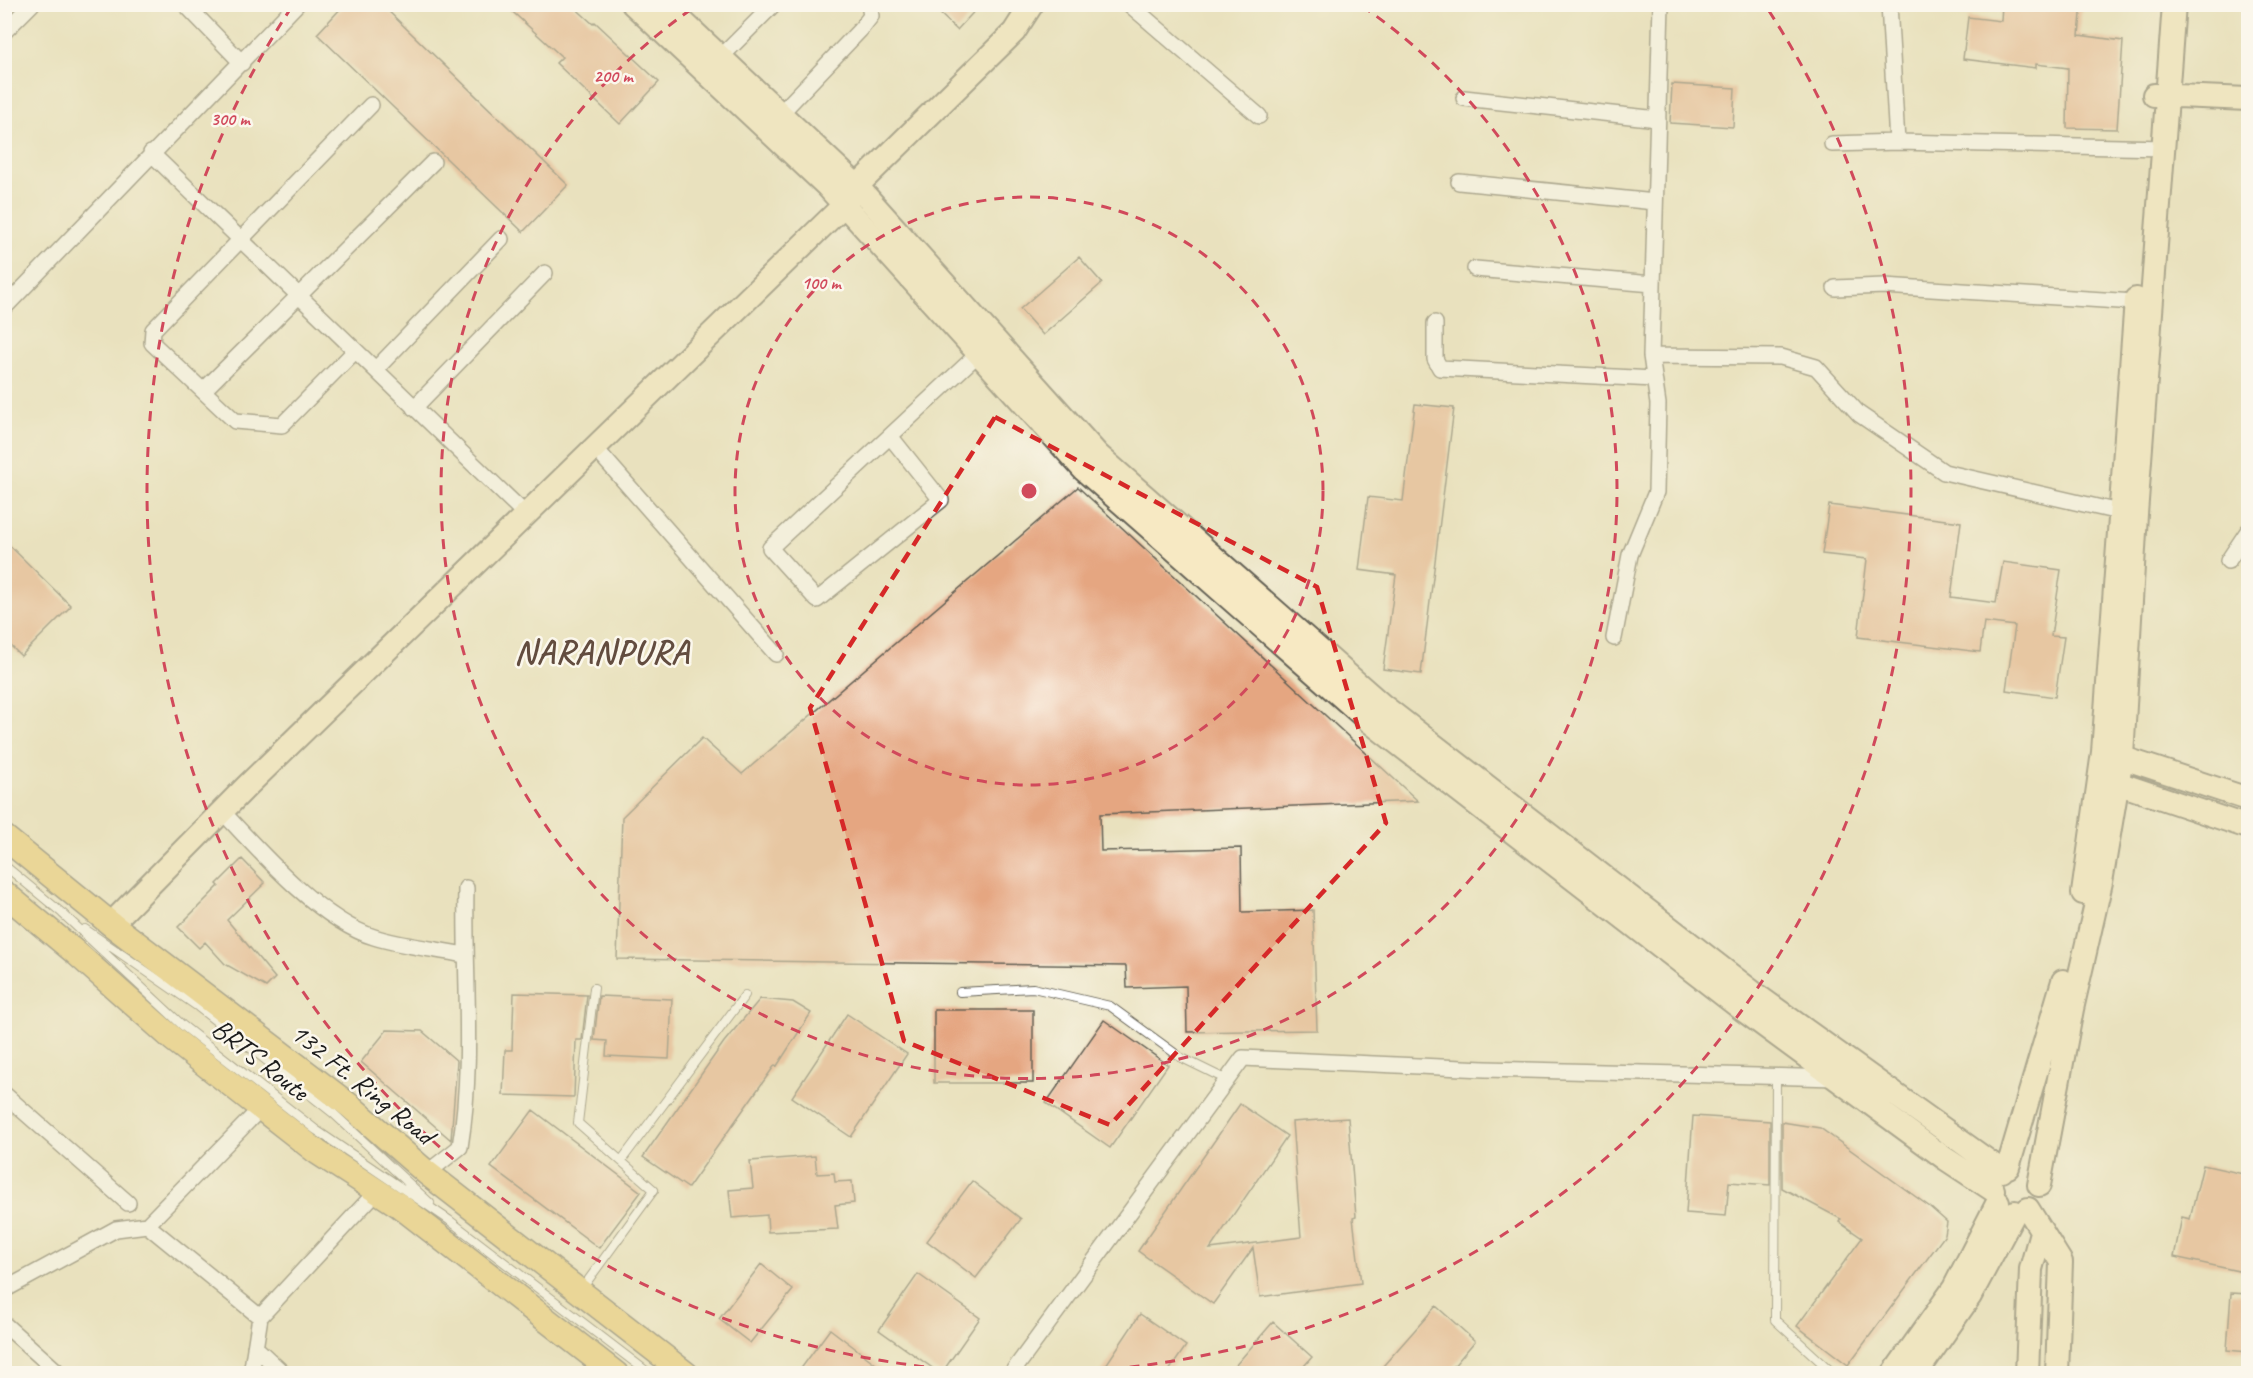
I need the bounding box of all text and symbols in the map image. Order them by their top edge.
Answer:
text: 200 m [594,65,634,87]
text: 300 m [211,108,251,130]
text: 100 m [802,272,842,294]
centre of rings [1019,481,1039,501]
district label: NARANPURA [514,630,691,673]
street label: BRTS Route [205,1011,318,1109]
street label: 132 Ft. Ring Road [284,1015,445,1155]

